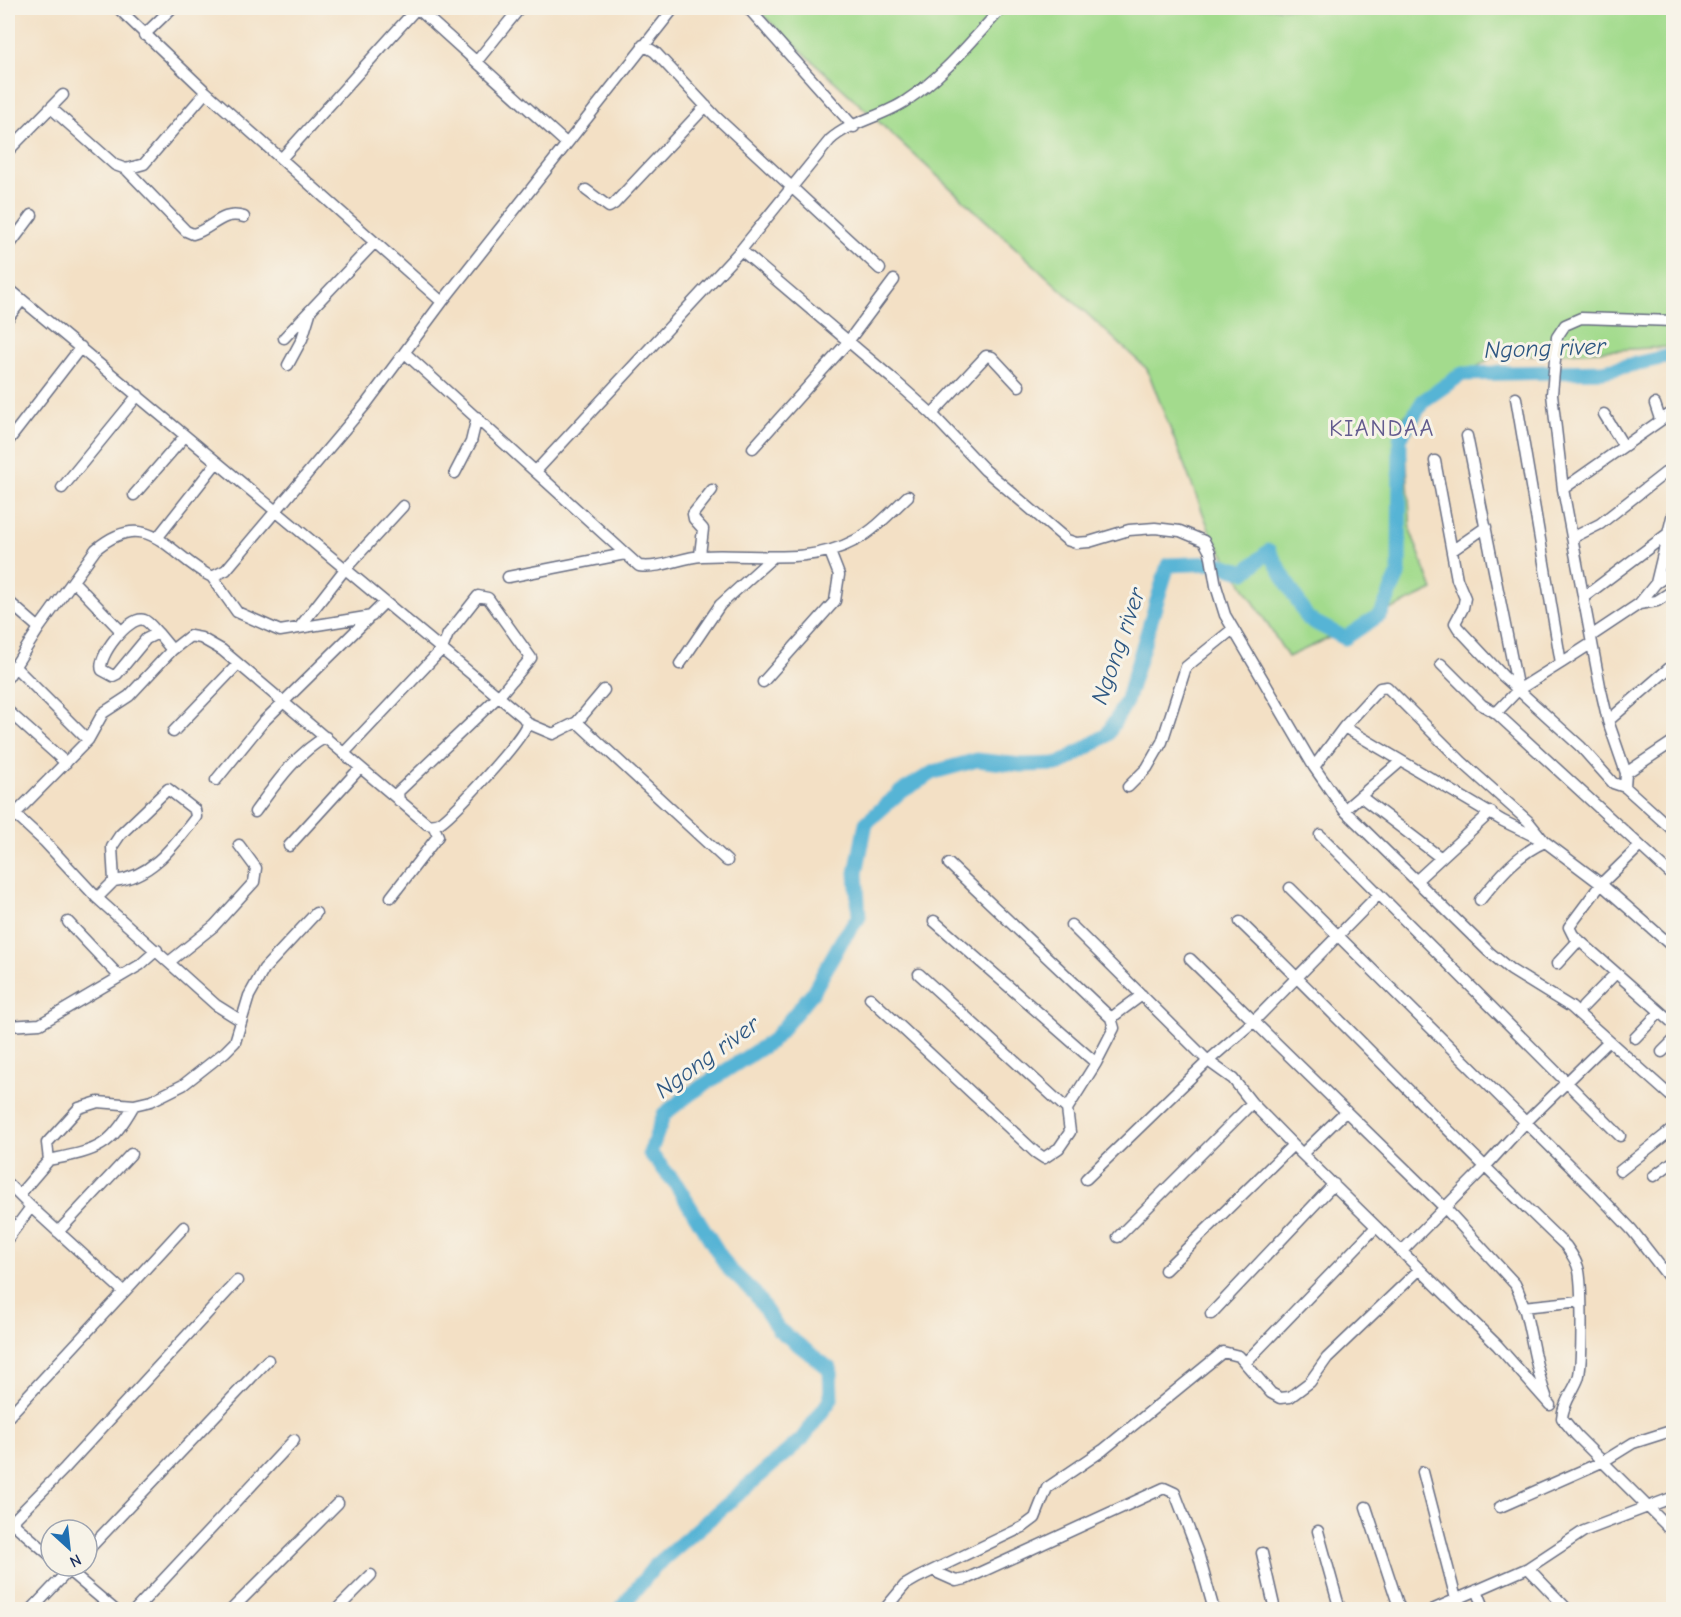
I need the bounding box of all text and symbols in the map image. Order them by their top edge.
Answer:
water label: Ngong river [1484,332,1608,364]
district label: KIANDAA [1329,414,1435,442]
water label: Ngong river [1085,583,1151,708]
water label: Ngong river [650,1009,766,1104]
north arrow [39,1518,99,1578]
text: N [67,1550,84,1571]

